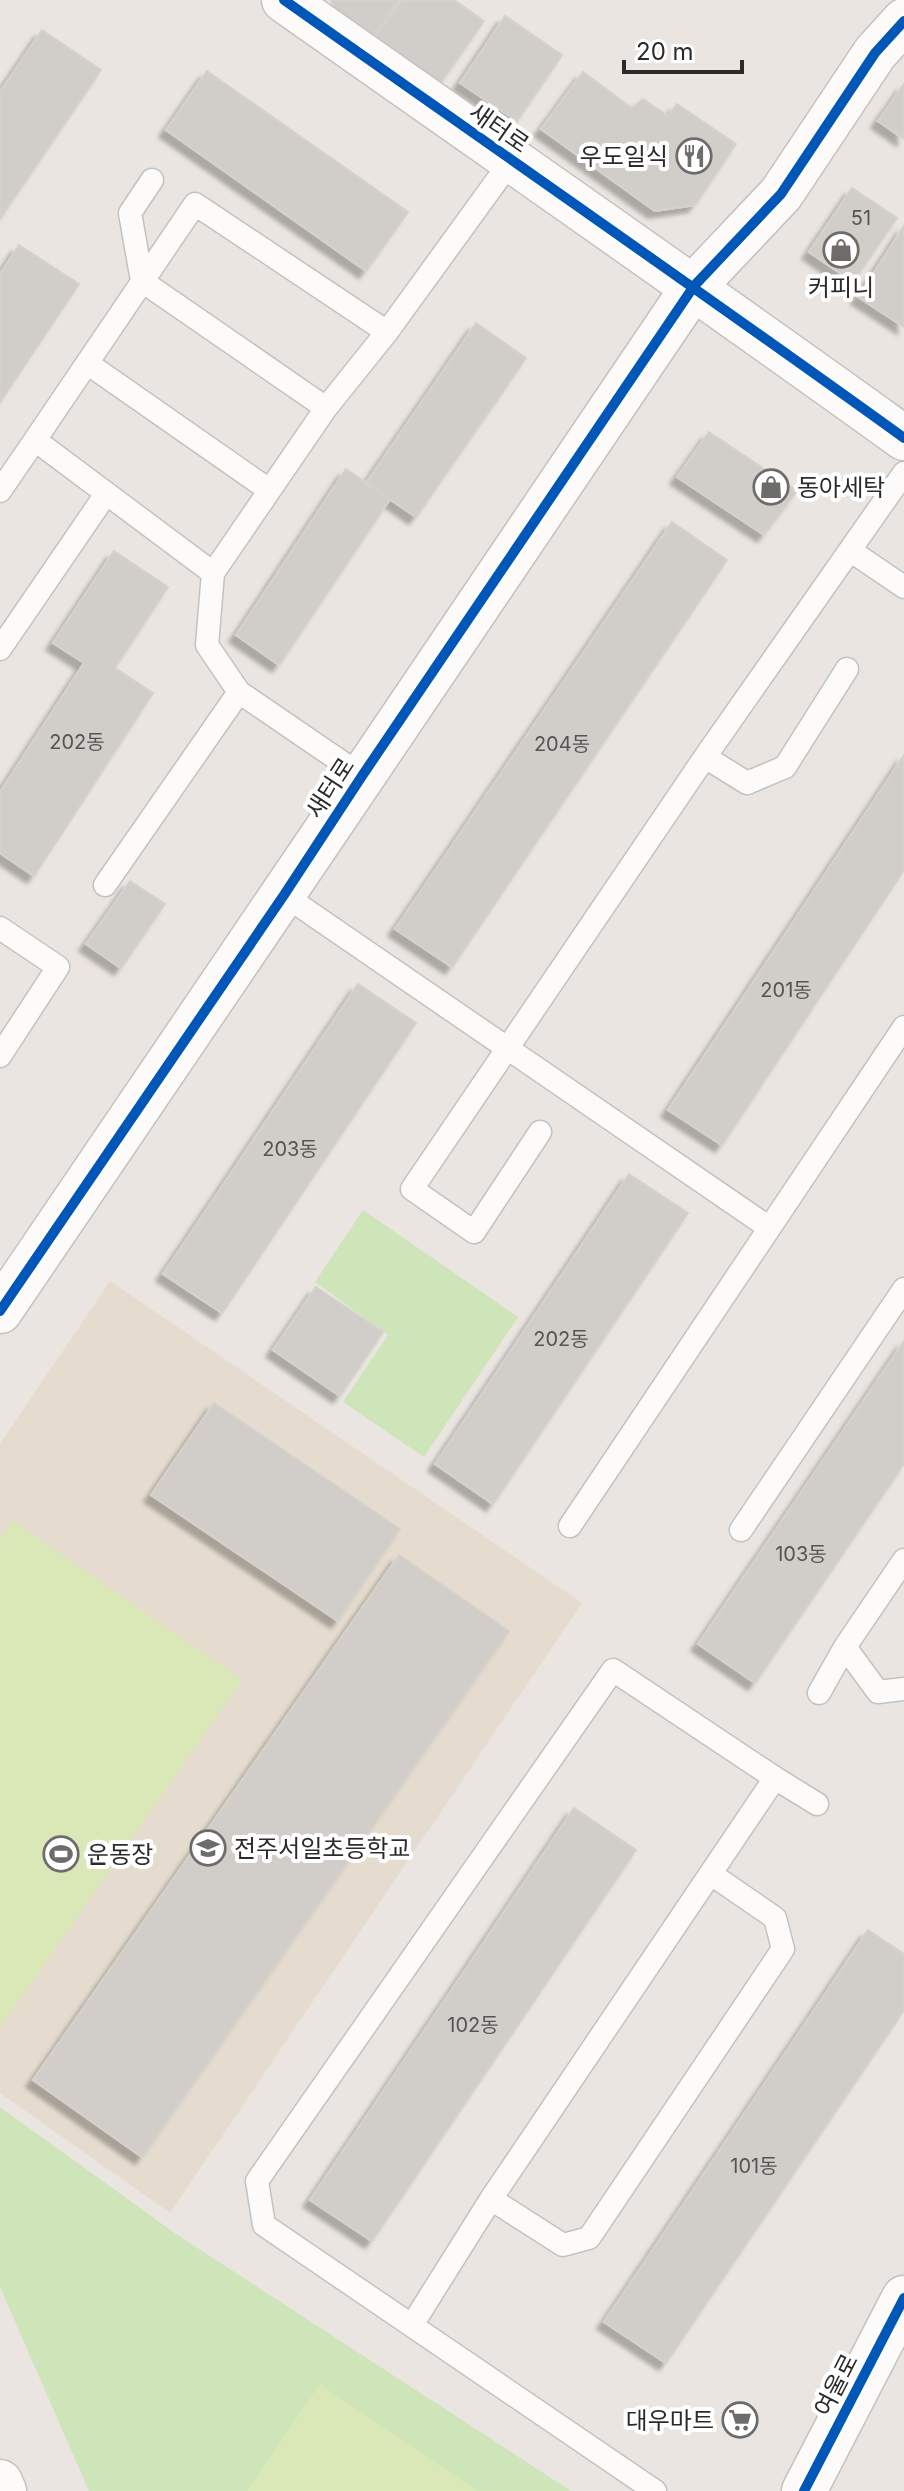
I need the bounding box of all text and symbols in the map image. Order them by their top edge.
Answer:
scale bar [624,24,742,74]
text: 20 m [636,37,694,66]
street label: 새터로 [464,97,534,159]
restaurant icon: 우도일식 [675,137,713,175]
place label: 우도일식 [580,142,668,171]
house number: 51 [851,206,871,230]
shop icon: 커피니 [822,231,860,269]
place label: 커피니 [808,273,874,302]
shop icon: 동아세탁 [752,468,790,506]
place label: 동아세탁 [797,473,885,502]
house number: 202동 [49,730,105,754]
house number: 204동 [534,732,590,756]
street label: 새터로 [300,752,360,824]
house number: 201동 [760,978,812,1002]
house number: 203동 [262,1137,318,1161]
house number: 202동 [533,1327,589,1351]
house number: 103동 [775,1542,827,1566]
school or university icon: 전주서일초등학교 [189,1829,227,1867]
place label: 전주서일초등학교 [234,1834,411,1863]
sports icon: 운동장 [42,1835,80,1873]
place label: 운동장 [87,1840,153,1869]
house number: 102동 [447,2013,499,2037]
house number: 101동 [730,2154,778,2178]
street label: 여울로 [808,2349,864,2421]
supermarket icon: 대우마트 [721,2401,759,2439]
place label: 대우마트 [626,2406,714,2435]

